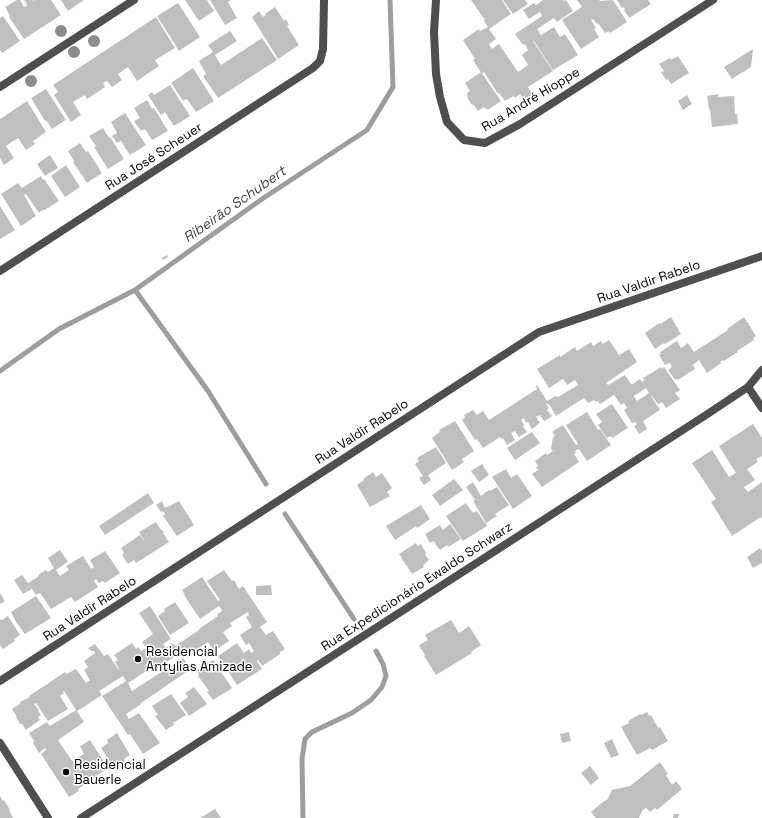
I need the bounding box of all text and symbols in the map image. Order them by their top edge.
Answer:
street label: Rua André Hioppe [479,65,583,135]
street label: Rua José Scheuer [103,120,205,194]
water label: Ribeirão Schubert [181,163,289,247]
street label: Rua Valdir Rabelo [595,257,703,307]
street label: Rua Valdir Rabelo [312,396,412,468]
street label: Rua Expedicionário Ewaldo Schwarz [319,519,515,655]
street label: Rua Valdir Rabelo [40,573,140,645]
place label: Residencial Antylias Amizade [146,644,253,675]
marker: Residencial Antylias Amizade [133,654,143,664]
place label: Residencial Bauerle [74,757,146,788]
marker: Residencial Bauerle [61,767,71,777]

